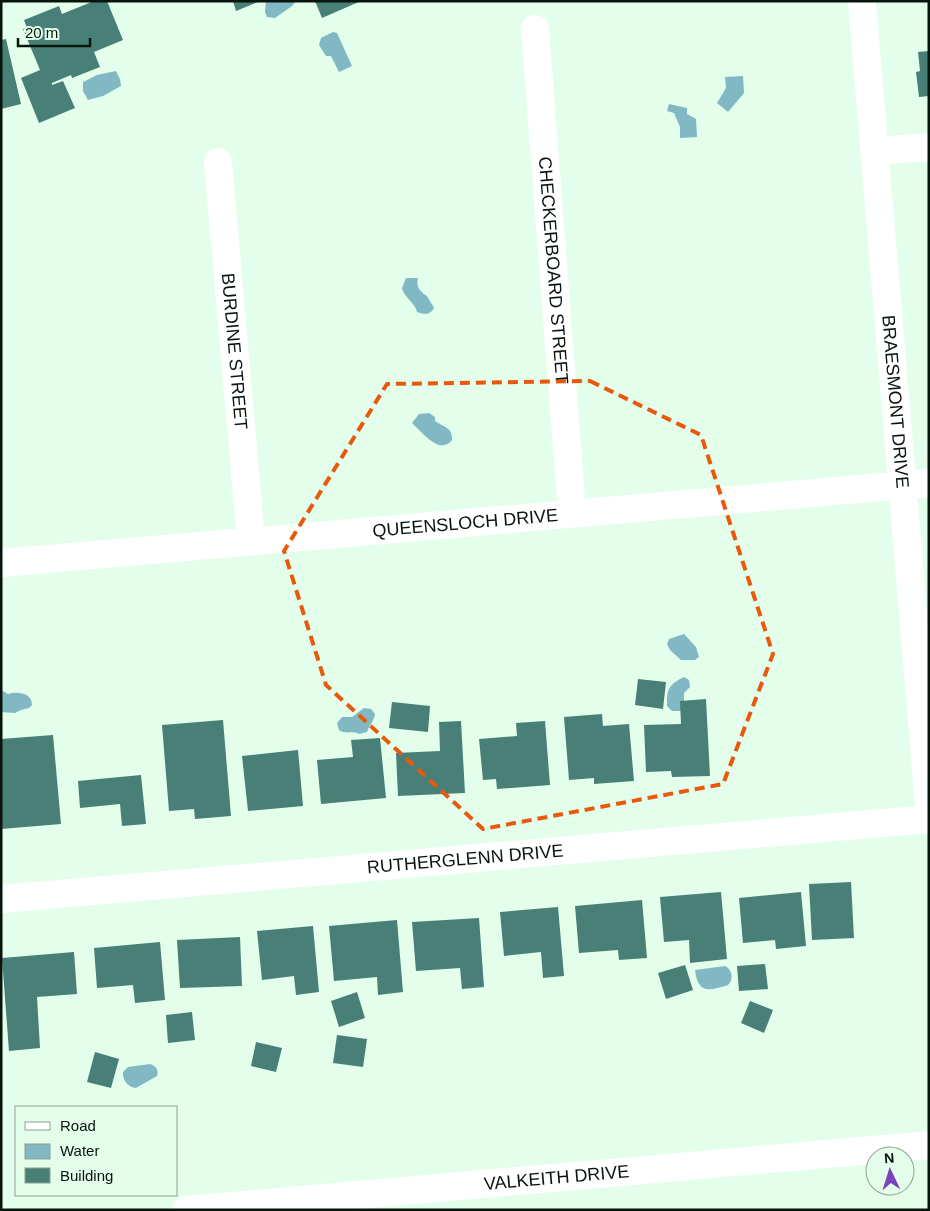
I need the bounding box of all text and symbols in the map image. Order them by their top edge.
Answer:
scale bar [18,15,90,47]
text: 20 m [25,24,58,41]
street label: CHECKERBOARD STREET [535,156,572,385]
street label: BURDINE STREET [218,272,251,430]
street label: BRAESMONT DRIVE [878,314,913,489]
street label: QUEENSLOCH DRIVE [372,505,559,541]
street label: RUTHERGLENN DRIVE [366,841,564,877]
legend [15,1106,178,1196]
text: Road [60,1117,96,1134]
text: Water [60,1142,99,1159]
north arrow [865,1146,915,1196]
text: N [883,1150,895,1166]
street label: VALKEITH DRIVE [483,1161,630,1194]
text: Building [60,1167,113,1184]

